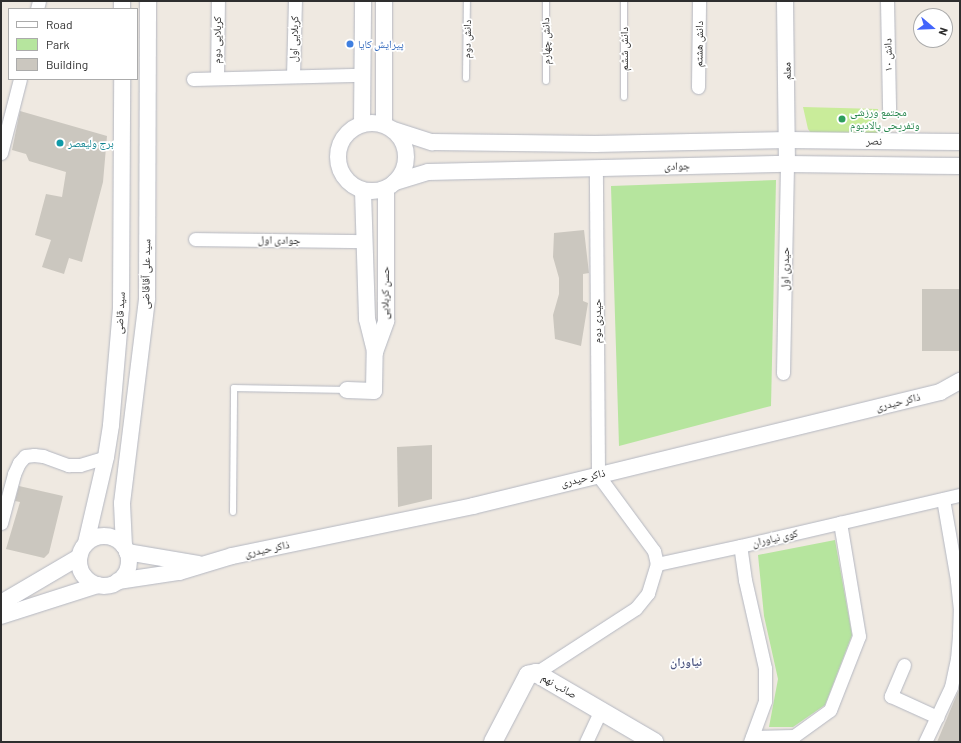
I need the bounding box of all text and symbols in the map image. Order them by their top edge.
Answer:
legend [8,8,138,80]
north arrow [913,8,953,48]
street label: کربلایی اول [287,15,301,63]
street label: کربلایی دوم [210,16,224,64]
text: Road [46,17,73,31]
street label: دانش چهارم [539,17,553,65]
street label: دانش دوم [460,20,474,58]
street label: دانش هشتم [692,21,706,67]
text: N [937,26,951,37]
street label: دانش ششم [617,27,631,71]
text: Park [46,37,70,51]
place label: پیرایش کایا [358,37,404,51]
street label: دانش ۱۰ [881,38,895,72]
marker: پیرایش کایا [345,39,355,49]
text: Building [46,57,88,71]
street label: معلم [780,62,794,80]
place label: مجتمع ورزشی وتفریحی پالادیوم [850,106,920,132]
marker: مجتمع ورزشی وتفریحی پالادیوم [837,114,847,124]
street label: نصر [866,134,882,148]
place label: برج ولیعصر [68,136,114,150]
marker: برج ولیعصر [55,138,65,148]
street label: جوادی [664,159,690,173]
street label: جوادی اول [258,233,300,247]
street label: سید علی آقاقاضی [139,239,153,309]
street label: حیدری اول [778,247,792,291]
street label: حسن کربلایی [378,266,392,320]
street label: سید قاضی [112,292,128,334]
street label: حیدری دوم [590,299,604,343]
street label: ذاکر حیدری [874,390,922,414]
street label: ذاکر حیدری [559,466,607,490]
street label: کوی نیاوران [751,526,799,550]
street label: ذاکر حیدری [243,538,291,560]
district label: نیاوران [670,655,702,669]
street label: صائب نهم [539,671,579,701]

